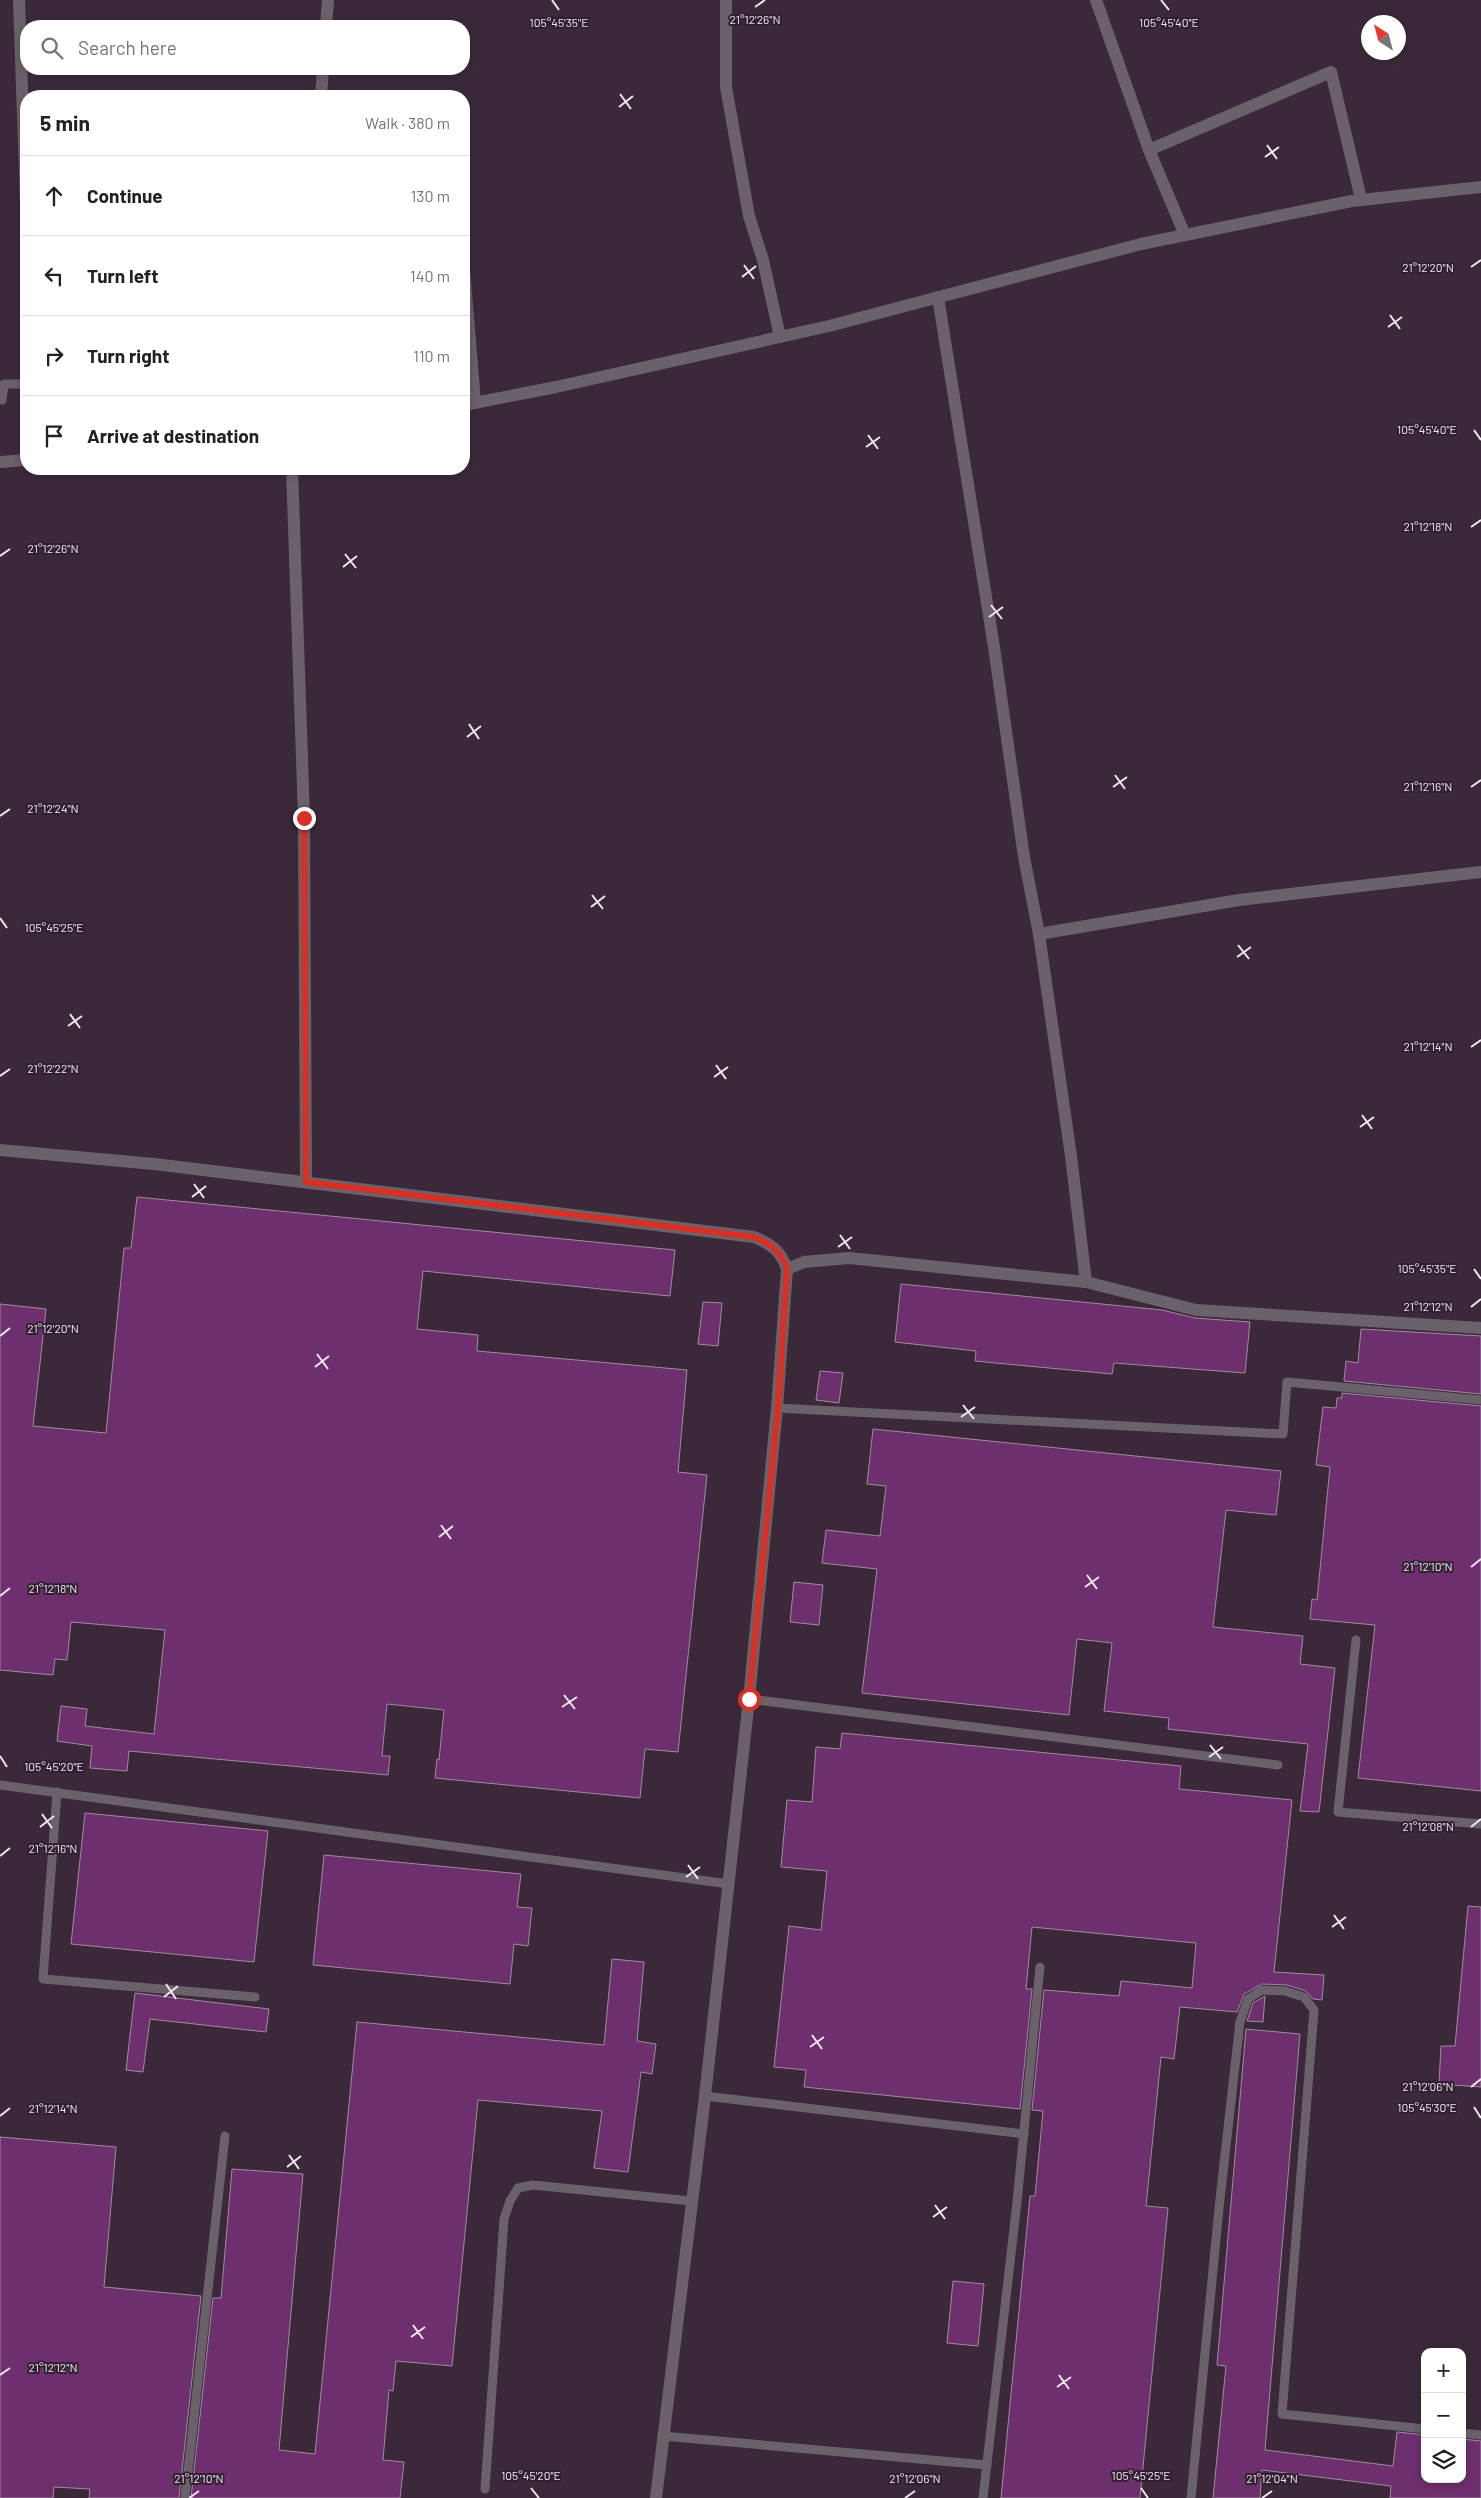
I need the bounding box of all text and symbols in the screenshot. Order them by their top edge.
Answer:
text: 21°12'26"N [729,12,781,26]
text: 105°45'35"E [530,15,588,29]
text: 105°45'40"E [1139,15,1199,29]
north arrow [1361,15,1406,60]
search box [20,20,470,75]
icon: search [38,34,66,62]
text: Search here [78,36,177,59]
text: 5 min [40,110,90,135]
text: Walk · 380 m [365,113,450,132]
icon: ahead [40,182,68,210]
text: Continue [87,184,163,207]
text: 130 m [411,186,450,205]
text: 21°12'20"N [1402,260,1454,274]
icon: left [40,262,68,290]
text: Turn left [87,264,158,287]
text: 140 m [410,266,450,285]
icon: right [40,342,68,370]
text: Turn right [87,344,169,367]
text: 110 m [413,346,450,365]
icon: arrive [40,422,68,450]
text: 105°45'40"E [1397,422,1457,436]
text: Arrive at destination [87,424,259,447]
text: 21°12'18"N [1404,519,1452,533]
text: 21°12'26"N [27,541,79,555]
text: 21°12'16"N [1404,779,1452,793]
text: 21°12'24"N [27,801,79,815]
route end [293,807,316,830]
text: 105°45'25"E [24,920,84,934]
text: 21°12'14"N [1403,1039,1453,1053]
text: 21°12'22"N [27,1061,79,1075]
text: 105°45'35"E [1398,1261,1456,1275]
text: 21°12'12"N [1403,1299,1453,1313]
text: 21°12'20"N [27,1321,79,1335]
text: 21°12'10"N [1403,1559,1453,1573]
text: 21°12'18"N [29,1581,77,1595]
route start [738,1688,761,1711]
text: 105°45'20"E [24,1759,84,1773]
text: 21°12'08"N [1402,1819,1454,1833]
text: 21°12'16"N [29,1841,77,1855]
text: 21°12'06"N [1402,2079,1454,2093]
text: 105°45'30"E [1397,2100,1457,2114]
text: 21°12'14"N [28,2101,78,2115]
map controls [1421,2348,1466,2483]
button: + [1421,2348,1466,2393]
text: 21°12'12"N [28,2360,78,2374]
button: − [1421,2393,1466,2438]
button: layers [1421,2438,1466,2483]
text: 105°45'20"E [501,2468,561,2482]
text: 105°45'25"E [1111,2468,1171,2482]
text: 21°12'10"N [174,2471,224,2485]
text: 21°12'06"N [889,2471,941,2485]
text: 21°12'04"N [1246,2471,1298,2485]

